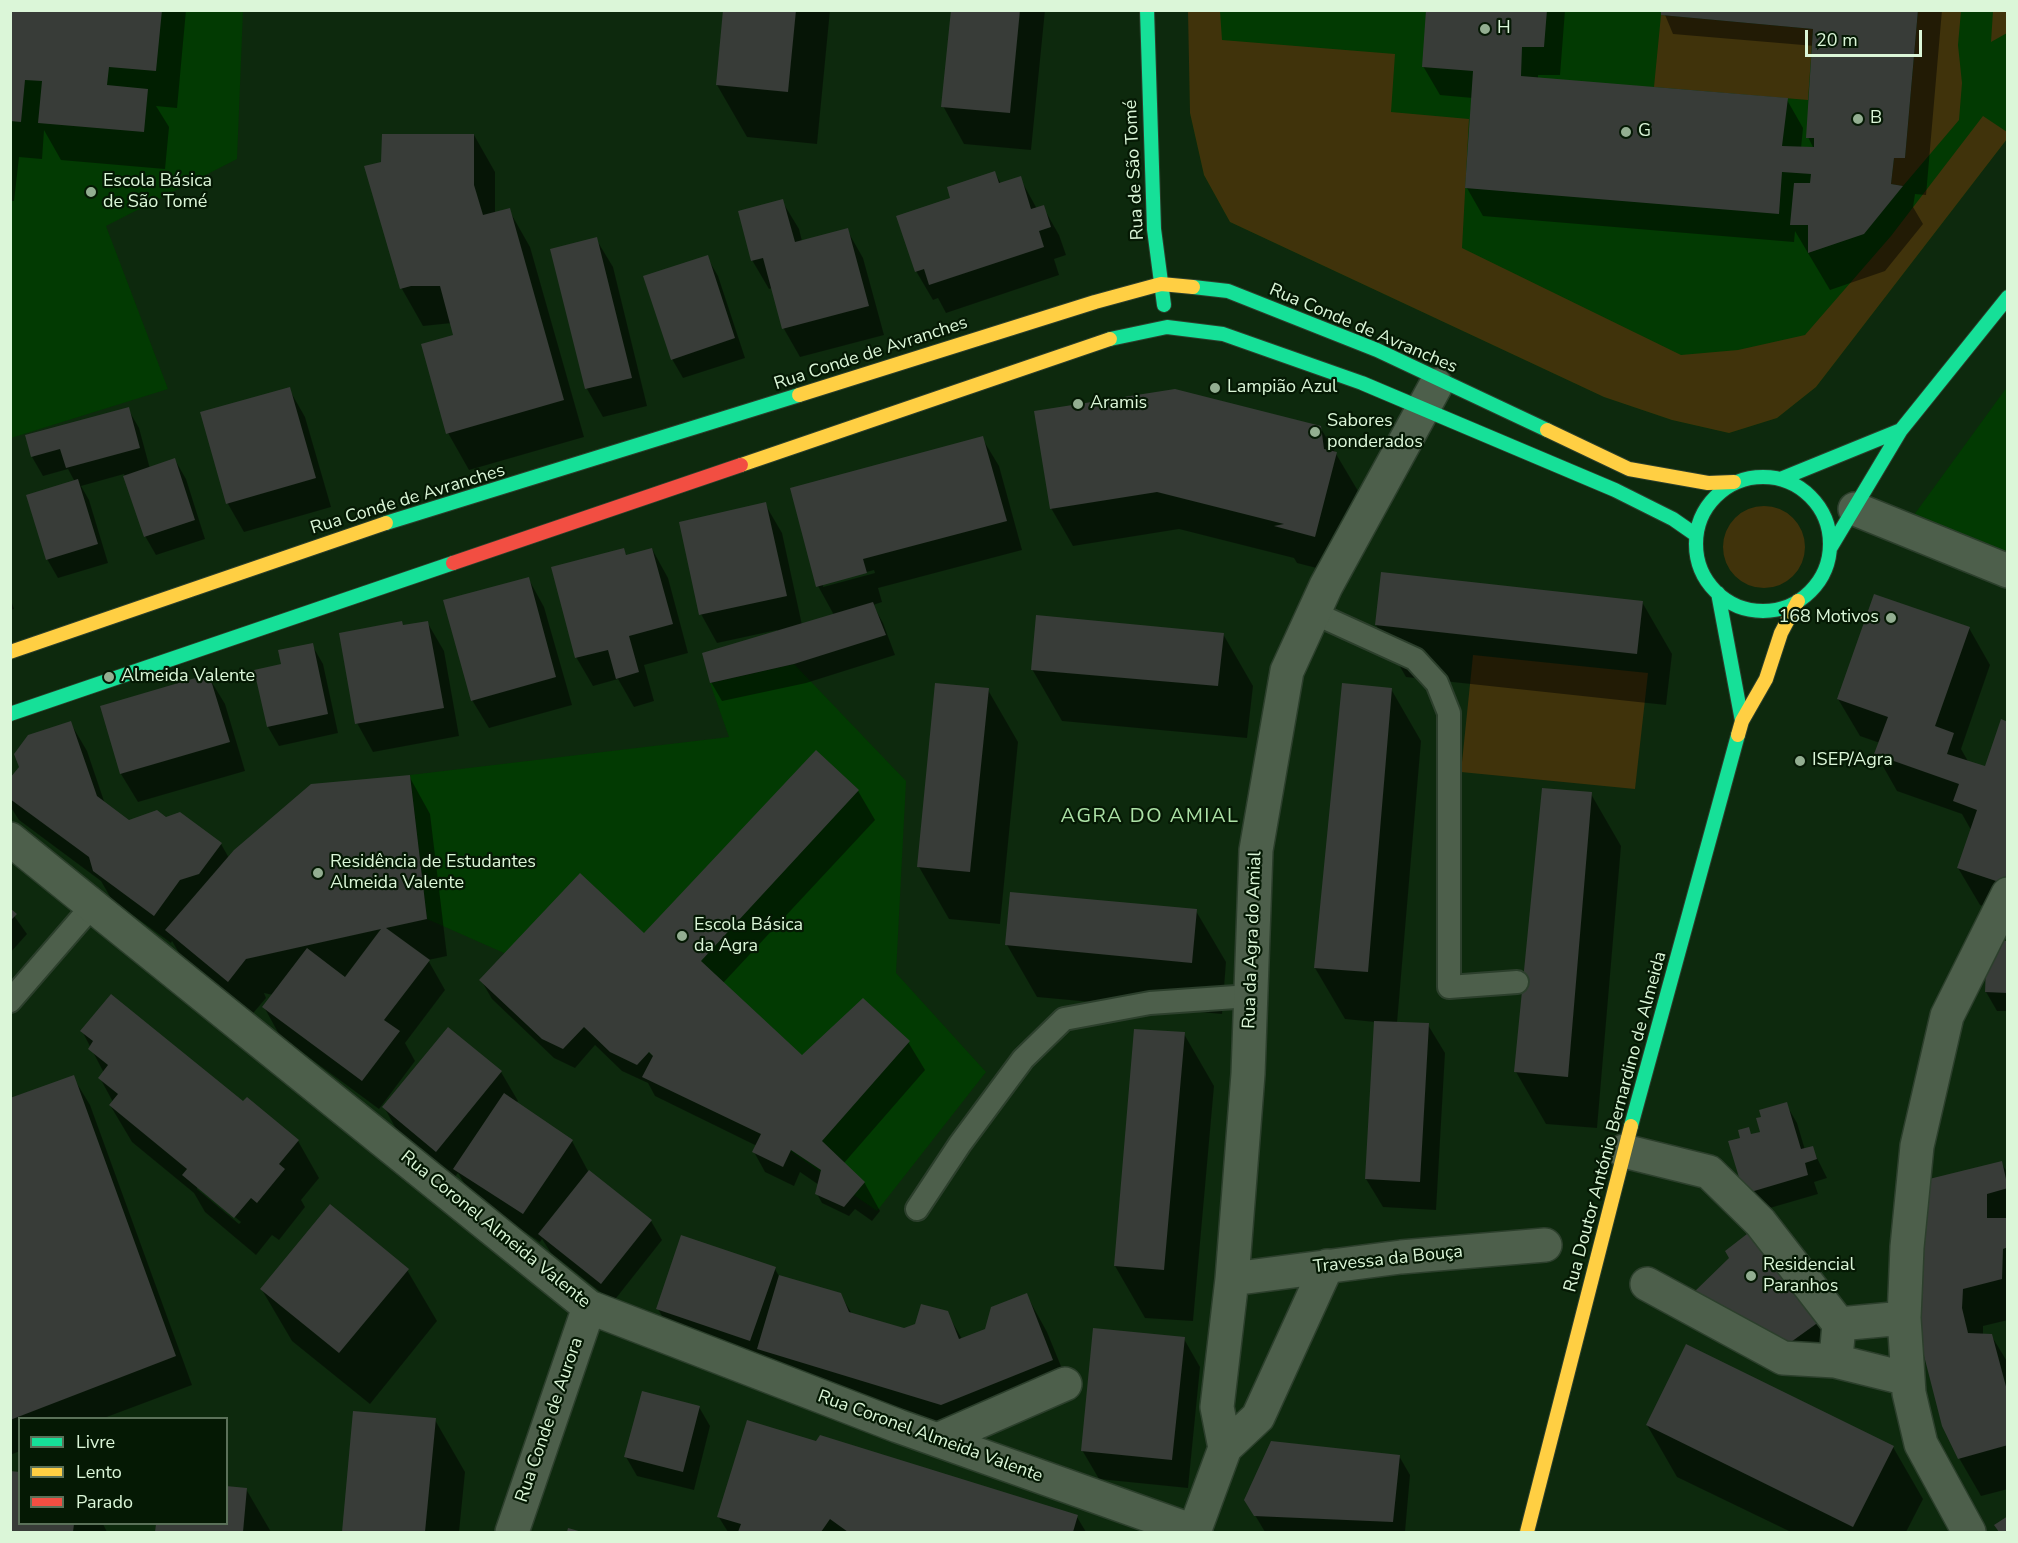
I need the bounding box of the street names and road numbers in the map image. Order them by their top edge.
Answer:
street label: Rua de São Tomé [1121,99,1149,241]
street label: Rua Conde de Avranches [1266,280,1460,378]
street label: Rua Conde de Avranches [771,312,971,396]
street label: Rua Conde de Avranches [308,460,508,540]
street label: Rua da Agra do Amial [1239,851,1267,1029]
street label: Rua Doutor António Bernardino de Almeida [1560,949,1672,1295]
street label: Rua Coronel Almeida Valente [396,1147,594,1313]
street label: Travessa da Bouça [1312,1241,1464,1279]
street label: Rua Conde de Aurora [512,1335,588,1505]
street label: Rua Coronel Almeida Valente [815,1386,1045,1488]

